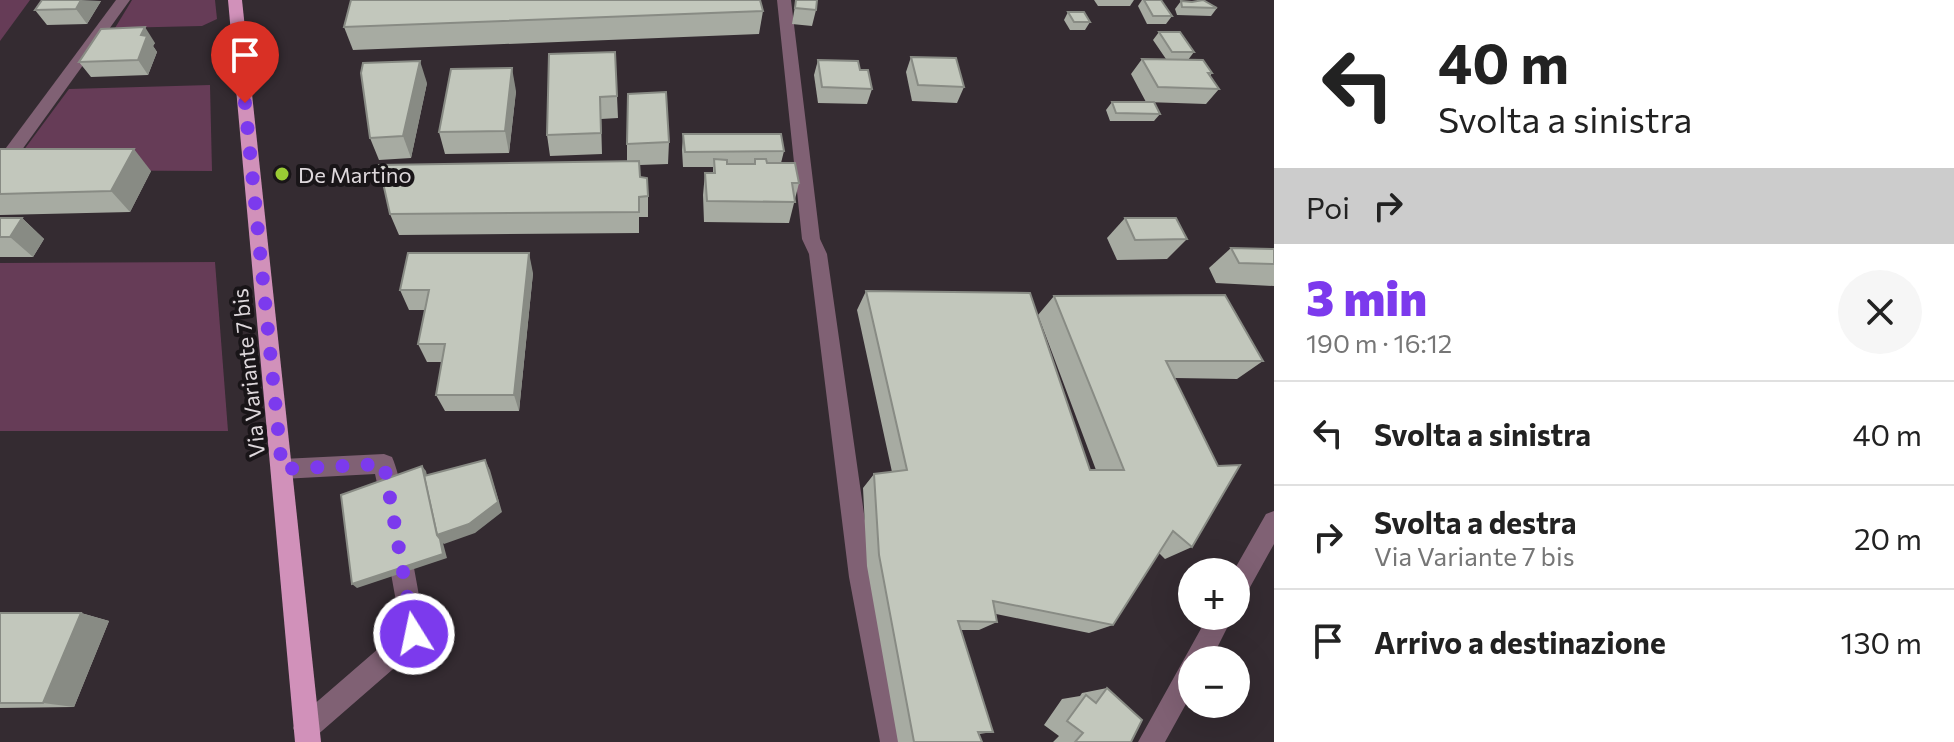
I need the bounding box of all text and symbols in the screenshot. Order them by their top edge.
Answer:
pin [211,21,279,103]
text: 40 m [1438,27,1569,96]
icon: left [1306,32,1410,136]
icon: arrive [223,33,267,77]
text: Svolta a sinistra [1438,96,1692,140]
place label: De Martino [298,161,412,188]
marker: De Martino [273,165,291,183]
icon: right [1366,184,1410,228]
text: Poi [1306,188,1350,225]
text: 3 min [1306,267,1427,326]
button: close [1838,270,1922,354]
street label: Via Variante 7 bis [226,287,270,459]
text: 190 m · 16:12 [1306,327,1452,358]
icon: left [1306,411,1350,455]
text: Svolta a sinistra [1374,415,1591,452]
text: 40 m [1853,415,1922,452]
text: Svolta a destra [1374,503,1576,540]
icon: right [1306,515,1350,559]
text: 20 m [1854,519,1922,556]
text: Via Variante 7 bis [1374,540,1575,571]
map controls [1178,558,1250,718]
button: + [1178,558,1250,630]
position arrow [372,592,456,676]
icon: arrive [1306,619,1350,663]
text: Arrivo a destinazione [1374,623,1666,660]
text: 130 m [1841,623,1922,660]
button: − [1178,646,1250,718]

